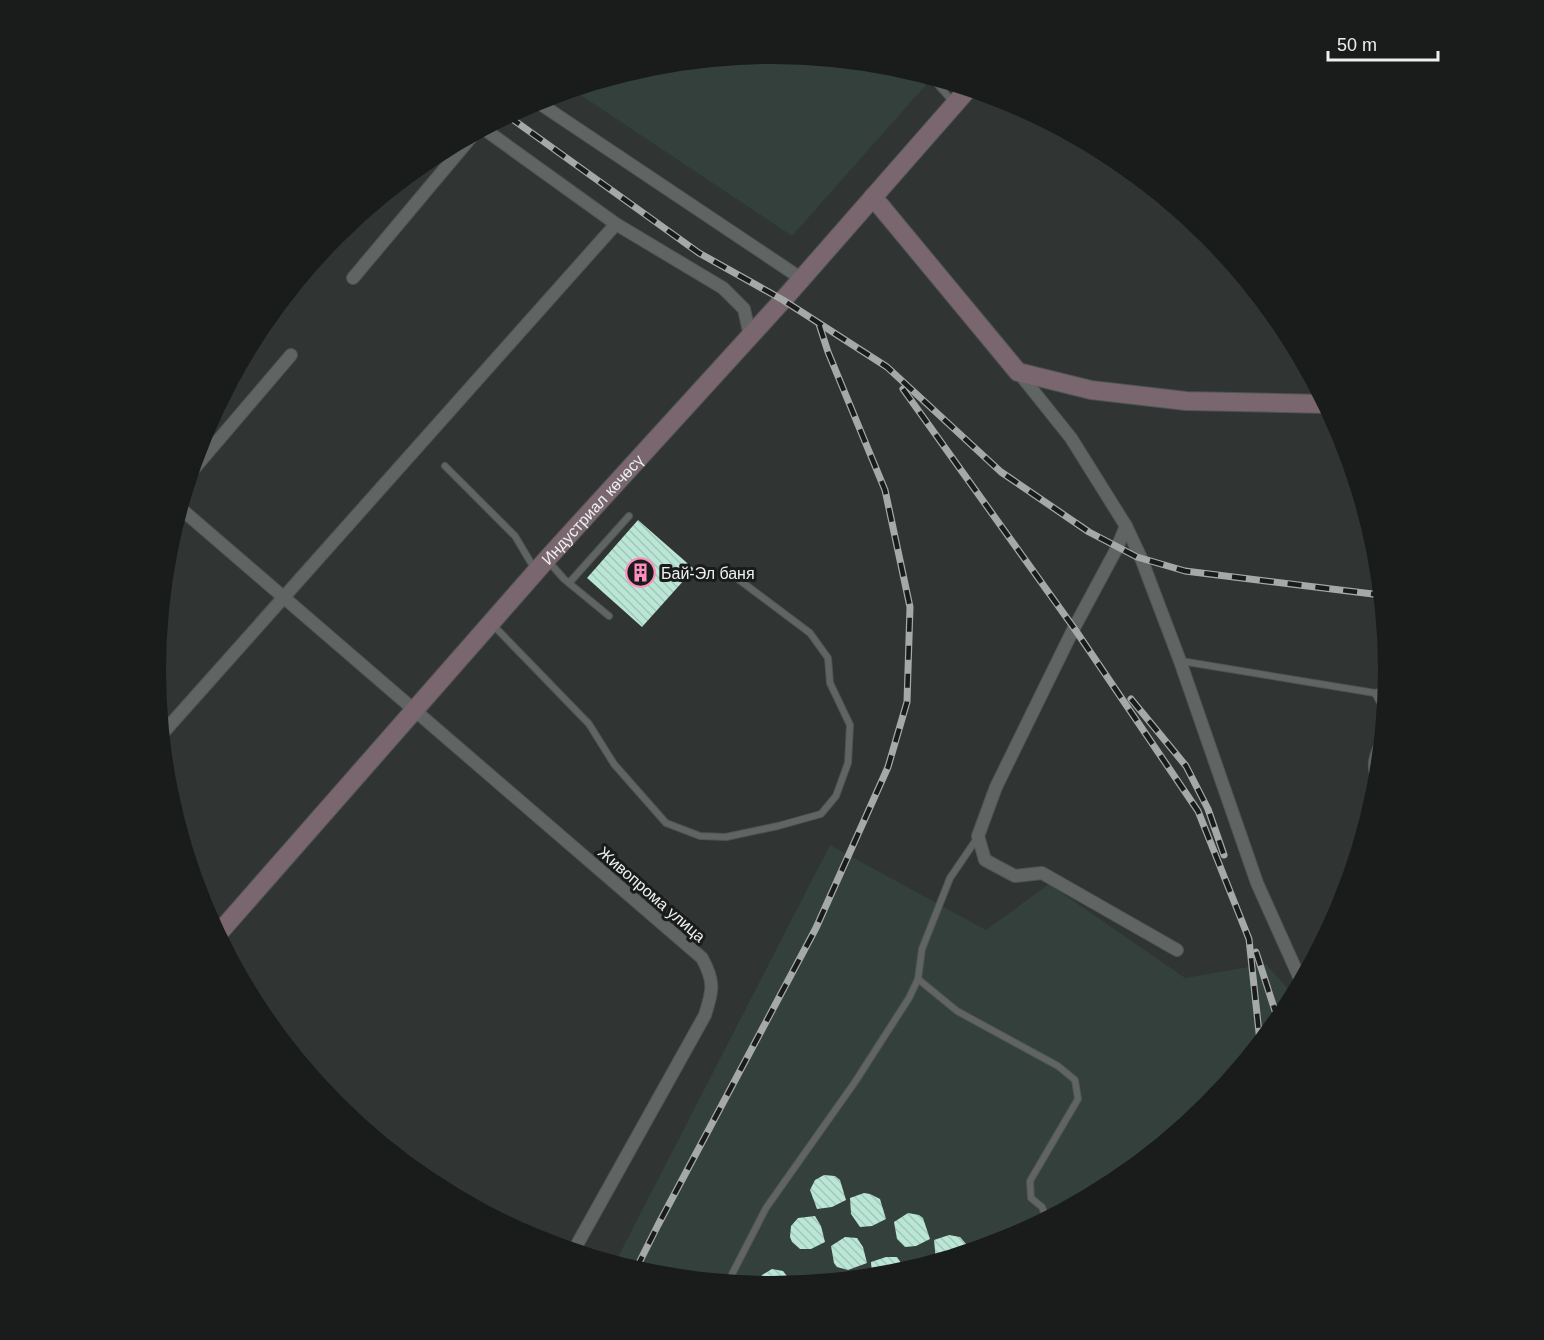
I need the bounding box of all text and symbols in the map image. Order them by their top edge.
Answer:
scale bar [1328,24,1438,62]
text: 50 m [1337,35,1377,55]
street label: Индустриал көчөсү [538,451,647,568]
building icon: Бай-Эл баня [624,557,656,589]
place label: Бай-Эл баня [661,565,755,582]
street label: Живопрома улица [595,843,709,945]

